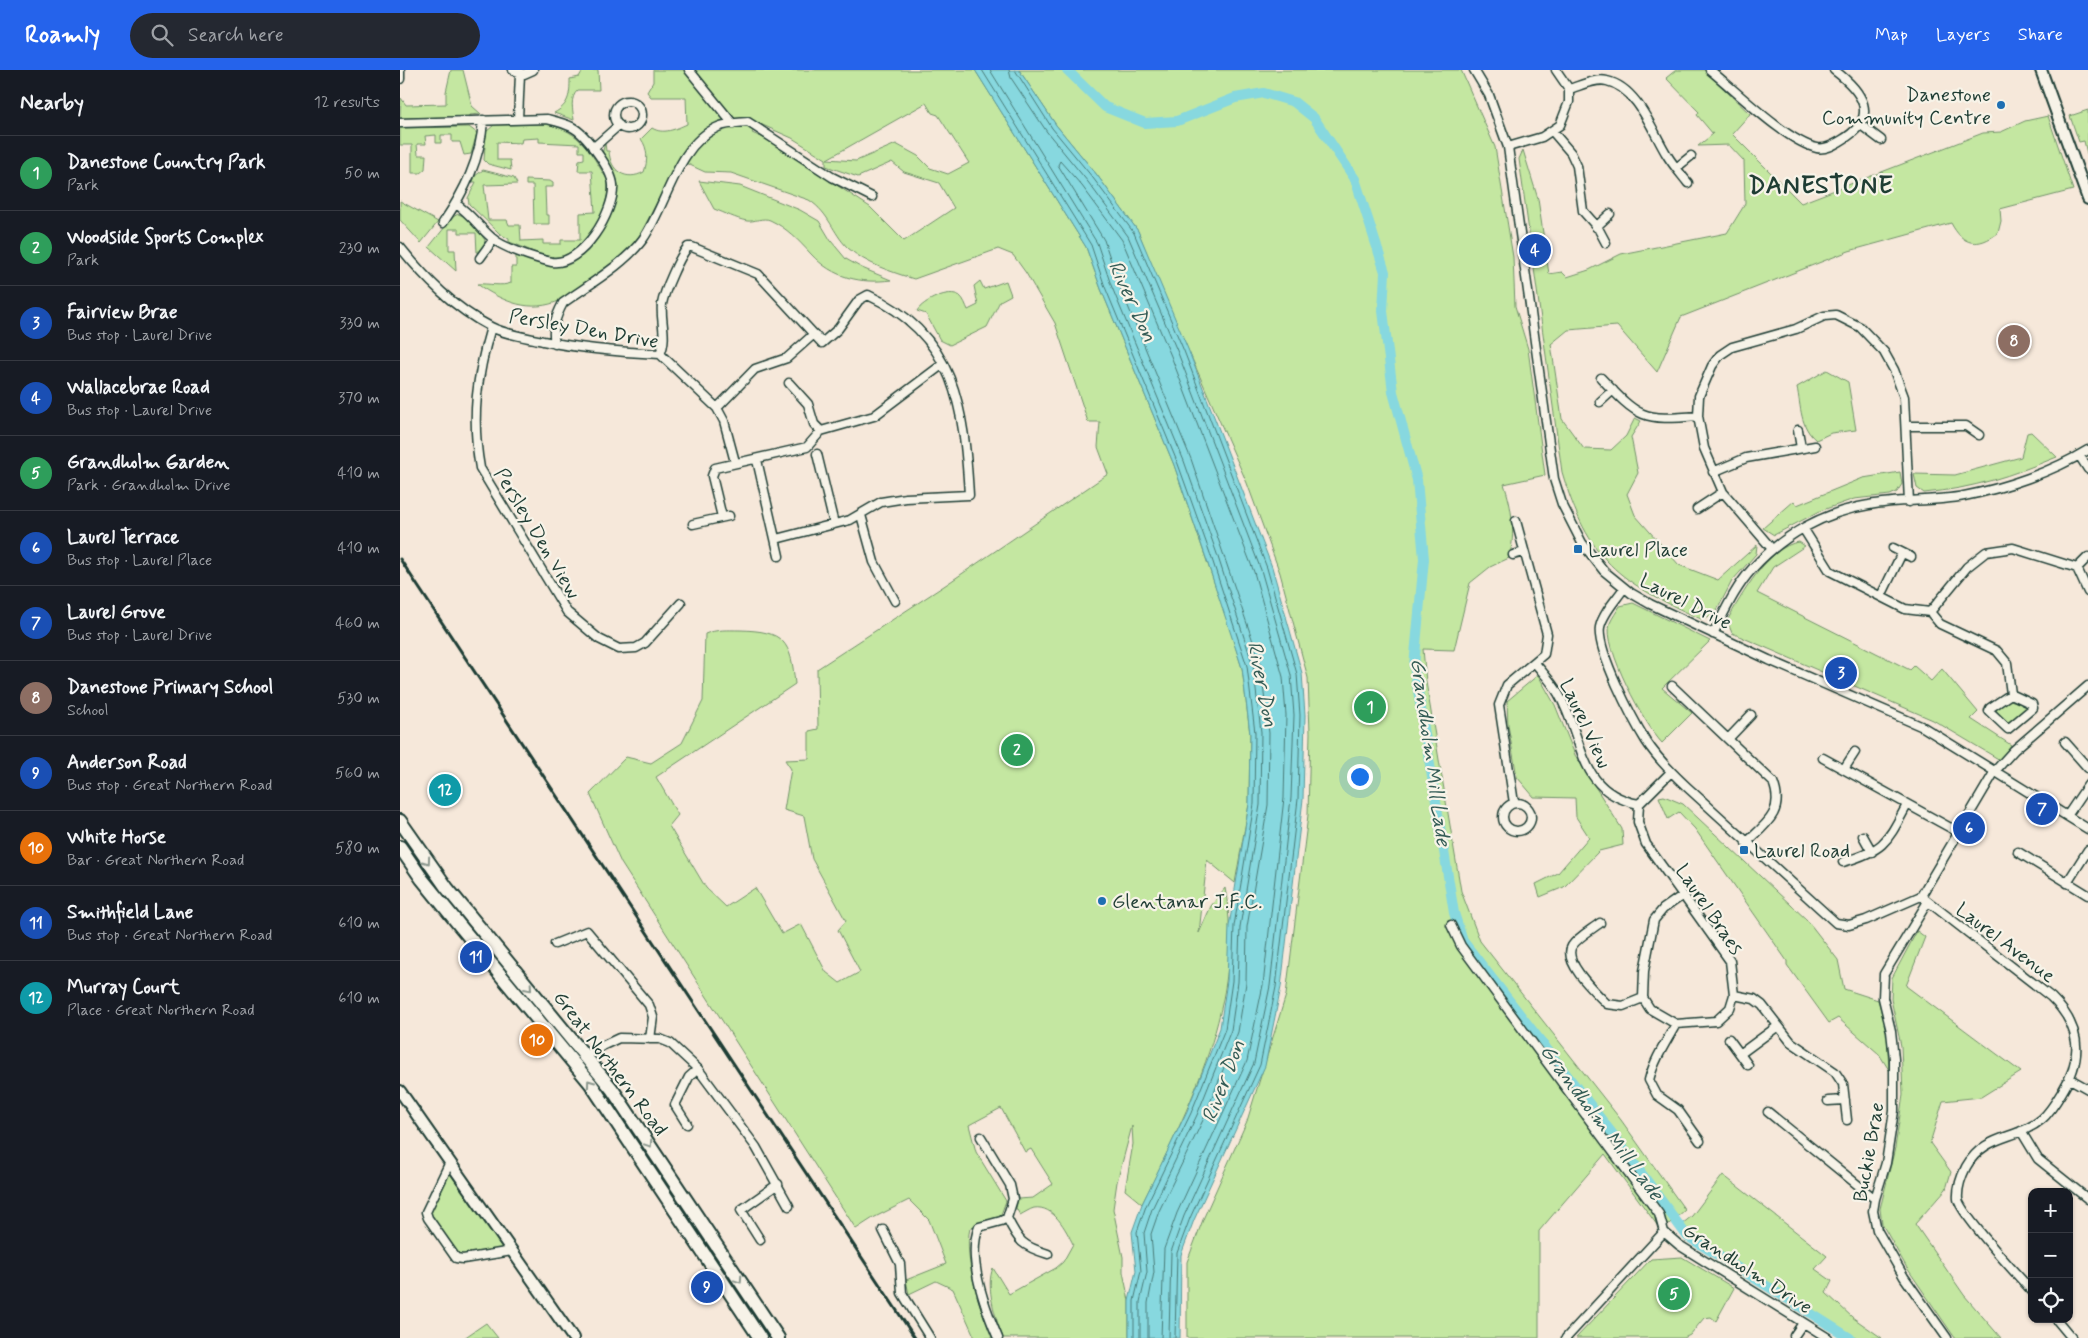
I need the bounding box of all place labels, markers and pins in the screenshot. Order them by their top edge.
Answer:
place label: Danestone Community Centre [1822,82,1991,132]
marker: Danestone Community Centre [1995,99,2007,111]
pin: 4 [1519,231,1551,269]
pin: 8 [1998,322,2030,360]
place label: Laurel Place [1588,537,1688,564]
marker: Laurel Place [1572,543,1584,555]
pin: 3 [1825,654,1857,692]
pin: 1 [1354,688,1386,726]
pin: 2 [1001,731,1033,769]
pin: 12 [429,771,461,809]
pin: 7 [2026,790,2058,828]
pin: 6 [1953,809,1985,847]
place label: Laurel Road [1754,838,1850,865]
marker: Laurel Road [1738,844,1750,856]
place label: Glentanar J.F.C. [1112,889,1262,916]
marker: Glentanar J.F.C. [1096,895,1108,907]
pin: 11 [460,938,492,976]
pin: 10 [521,1021,553,1059]
pin: 9 [691,1268,723,1306]
pin: 5 [1658,1275,1690,1313]

